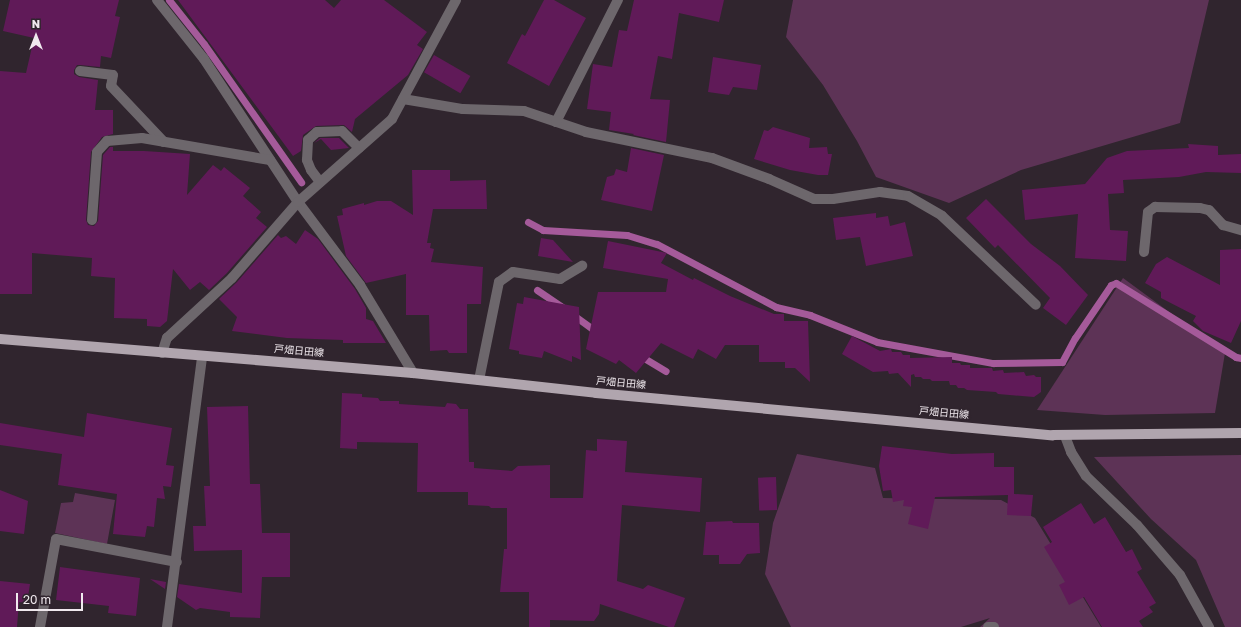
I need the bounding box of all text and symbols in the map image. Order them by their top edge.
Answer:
north arrow [16,16,56,56]
text: N [32,17,40,30]
street label: 戸畑日田線 [274,343,324,359]
street label: 戸畑日田線 [596,375,646,391]
street label: 戸畑日田線 [919,405,969,421]
scale bar [18,585,85,611]
text: 20 m [23,592,51,607]

